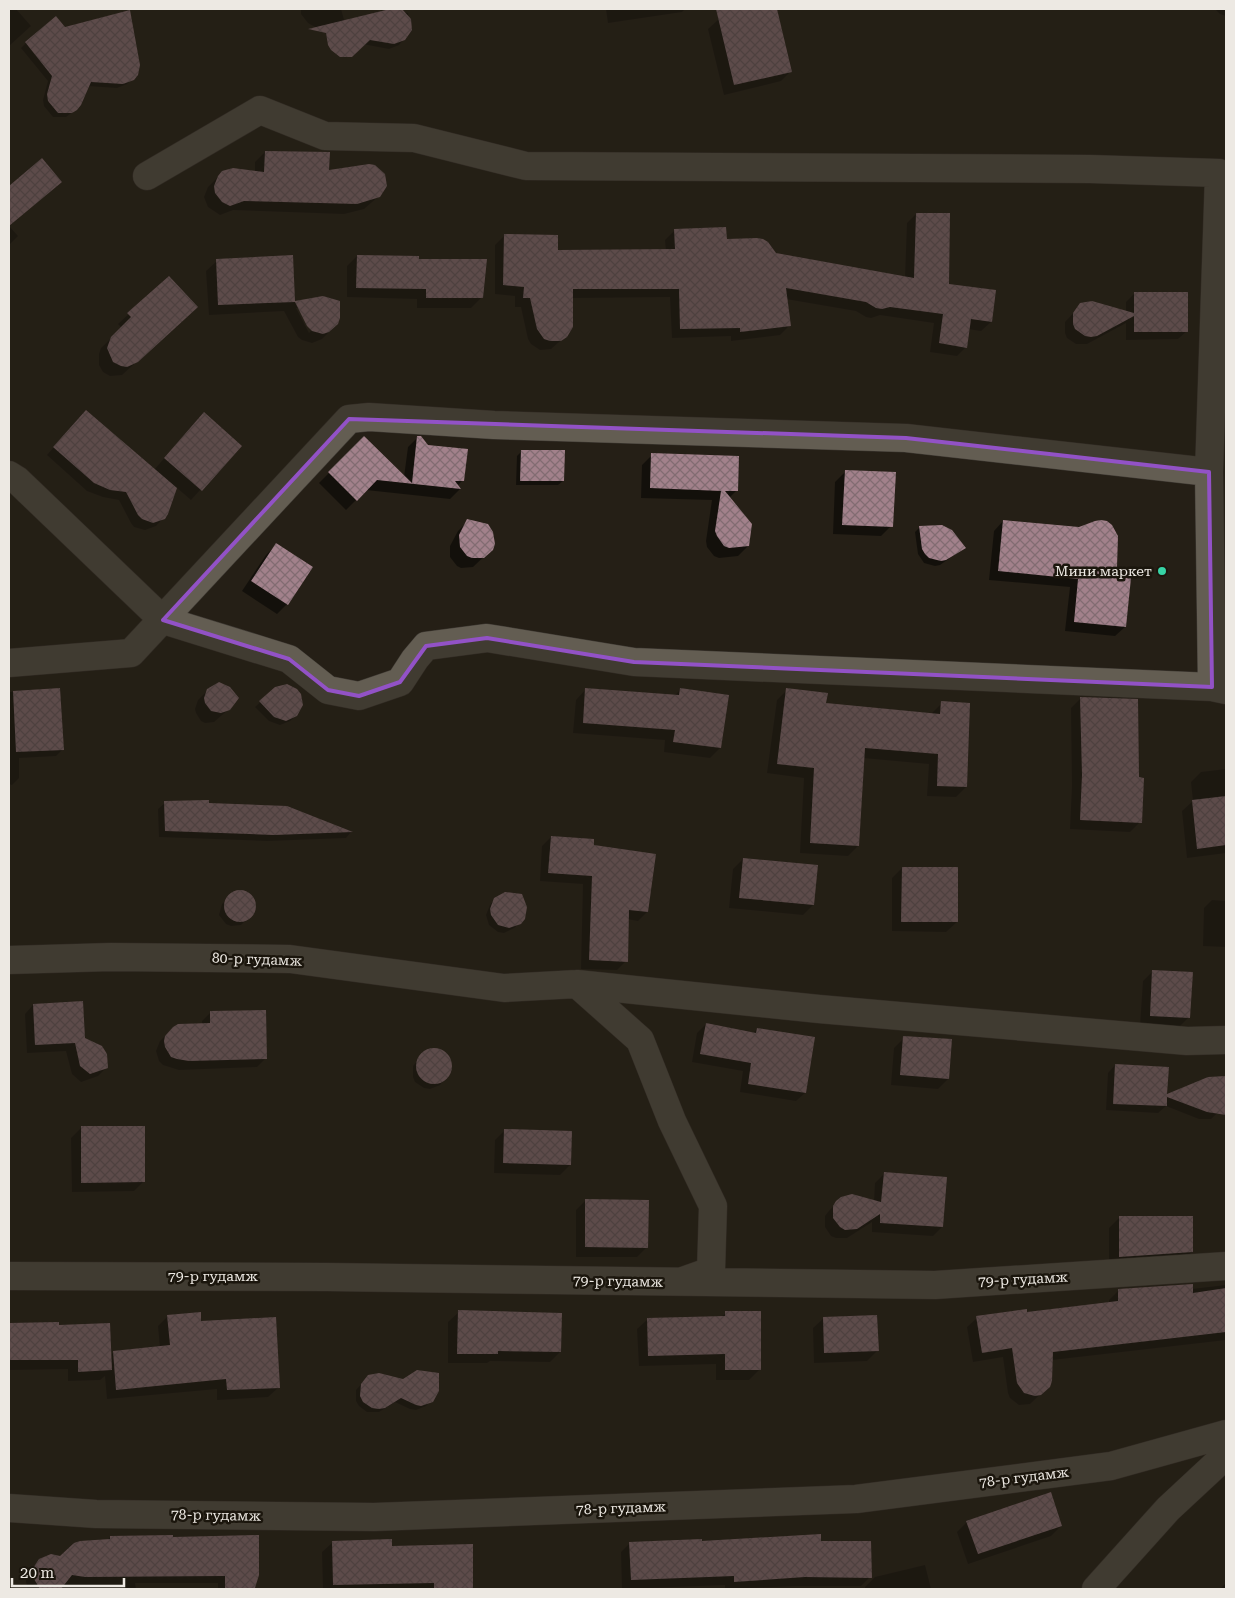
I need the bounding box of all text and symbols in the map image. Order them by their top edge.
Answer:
place label: Мини маркет [1055,563,1152,579]
marker: Мини маркет [1156,565,1168,577]
street label: 80-р гудамж [212,949,303,969]
street label: 79-р гудамж [168,1268,258,1284]
street label: 79-р гудамж [977,1269,1069,1289]
street label: 79-р гудамж [573,1272,663,1290]
street label: 78-р гудамж [978,1464,1070,1490]
street label: 78-р гудамж [576,1498,667,1518]
street label: 78-р гудамж [171,1506,261,1524]
scale bar [12,1556,125,1588]
text: 20 m [20,1564,55,1582]

